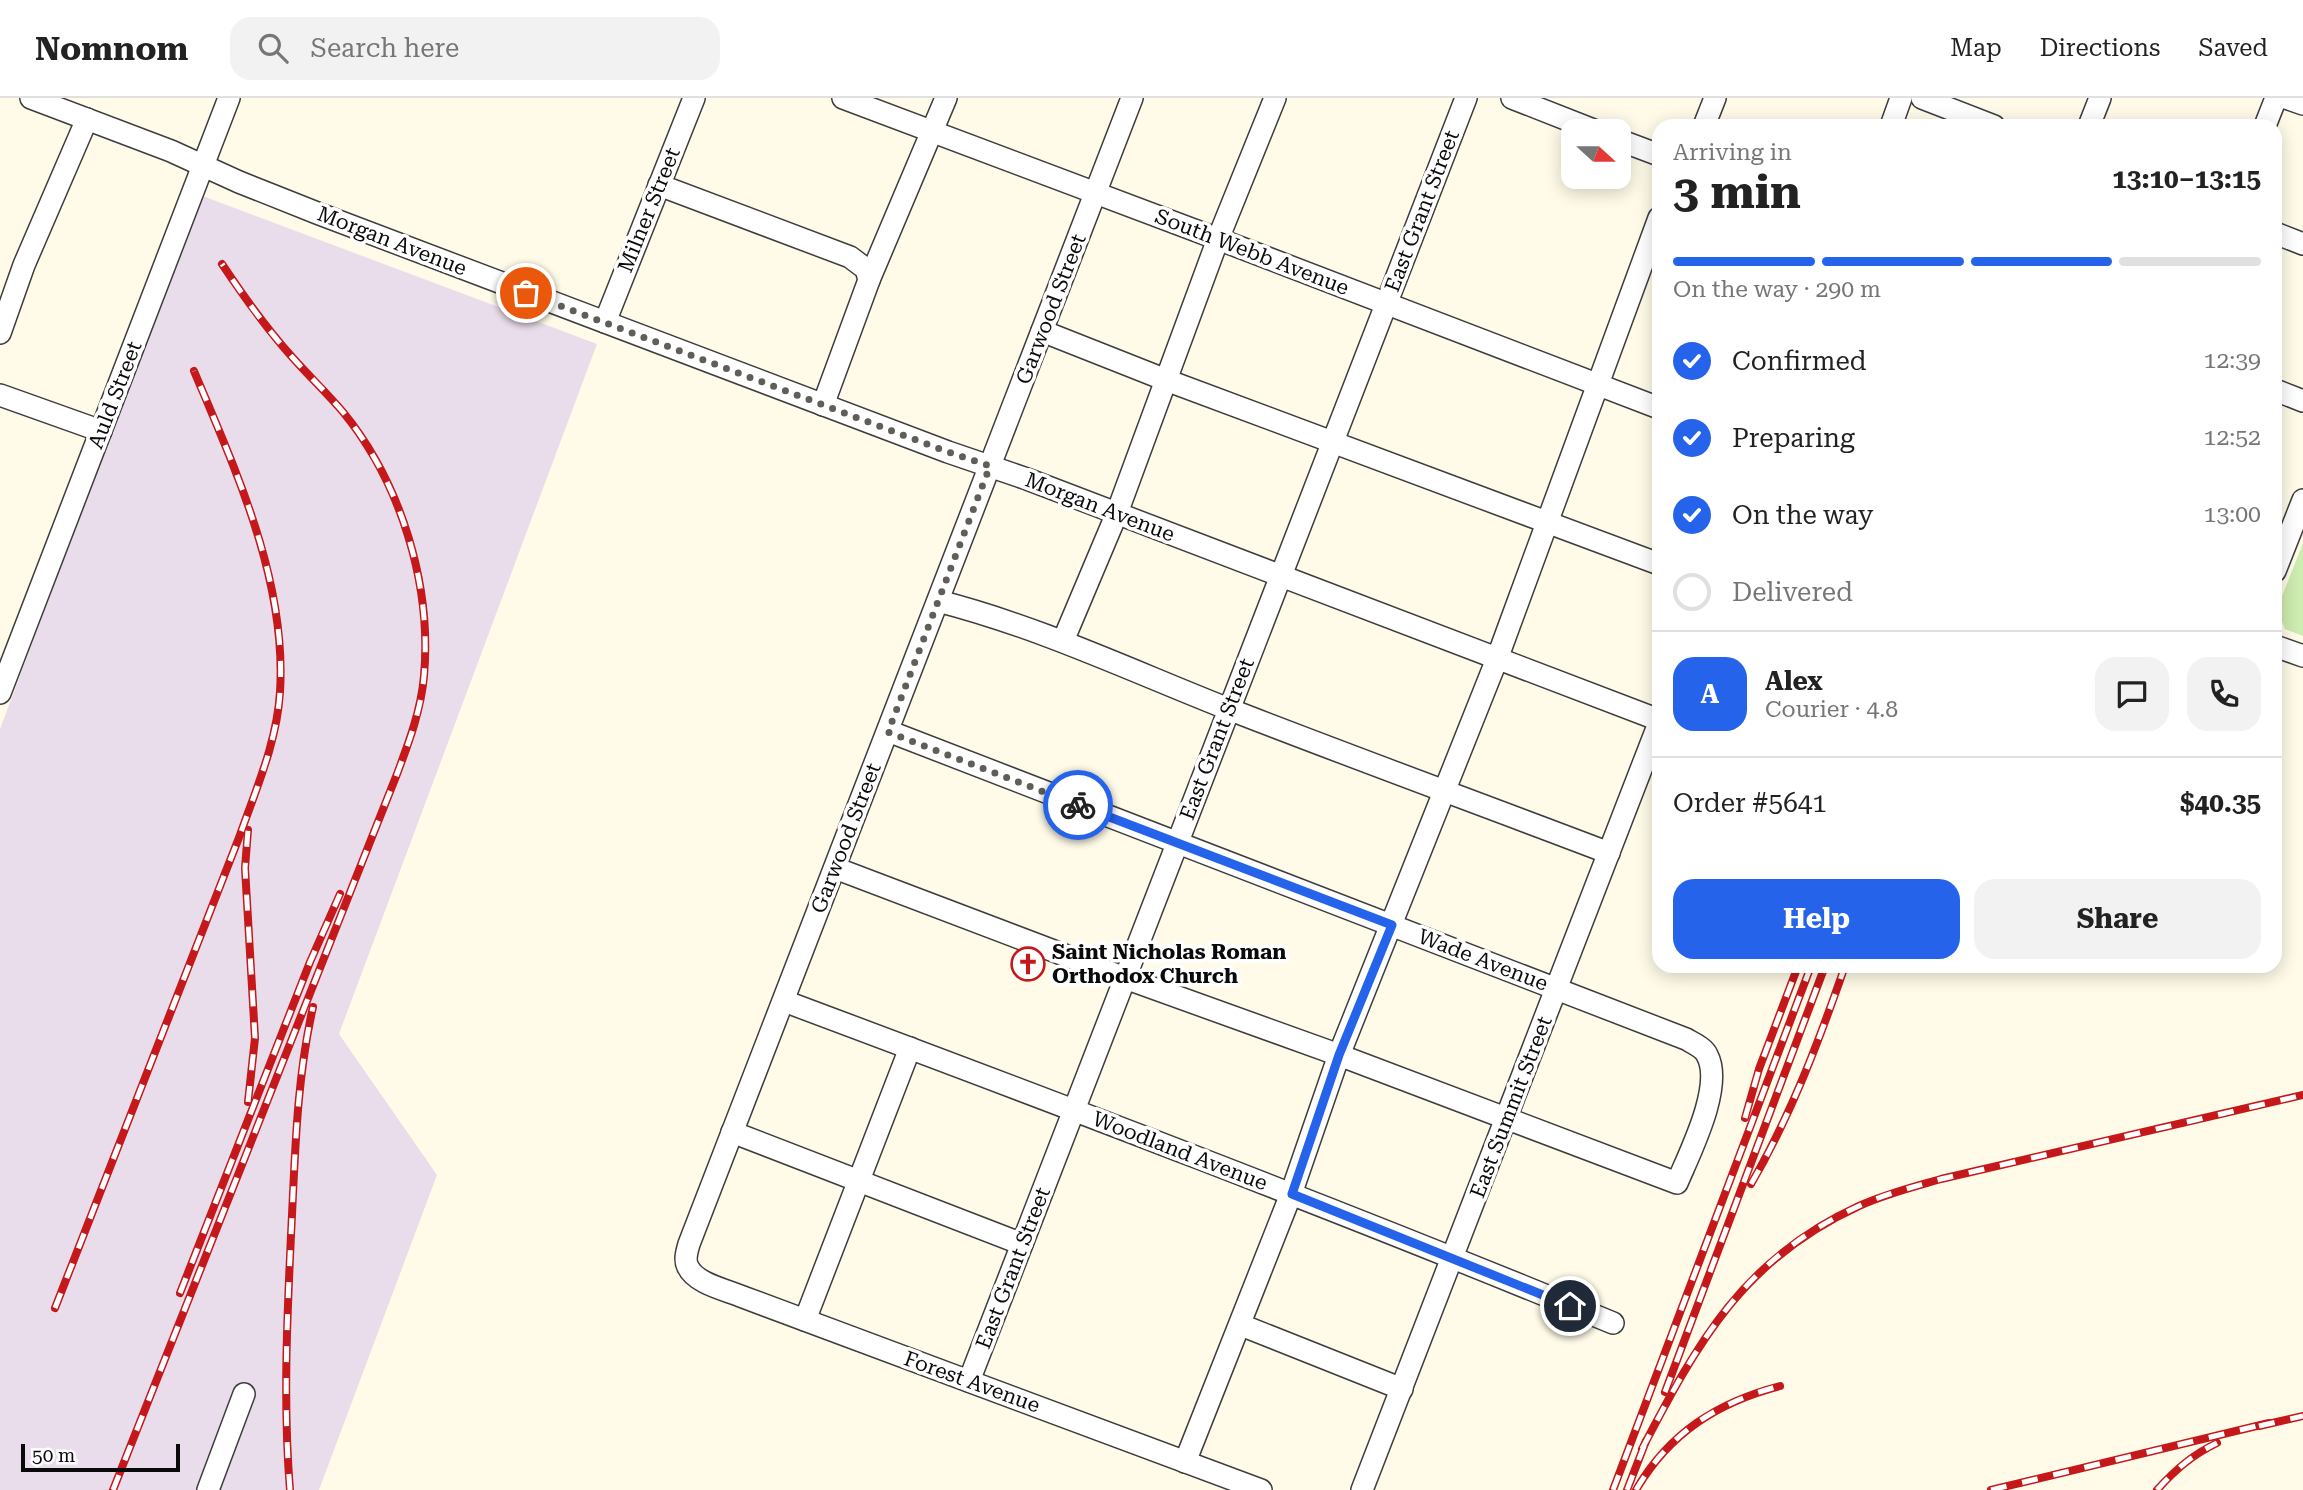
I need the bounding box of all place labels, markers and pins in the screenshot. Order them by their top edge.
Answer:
pin [496,263,556,323]
place label: Saint Nicholas Roman Orthodox Church [1052,940,1286,988]
church icon: Saint Nicholas Roman Orthodox Church [1009,945,1047,983]
pin [1540,1276,1600,1336]

